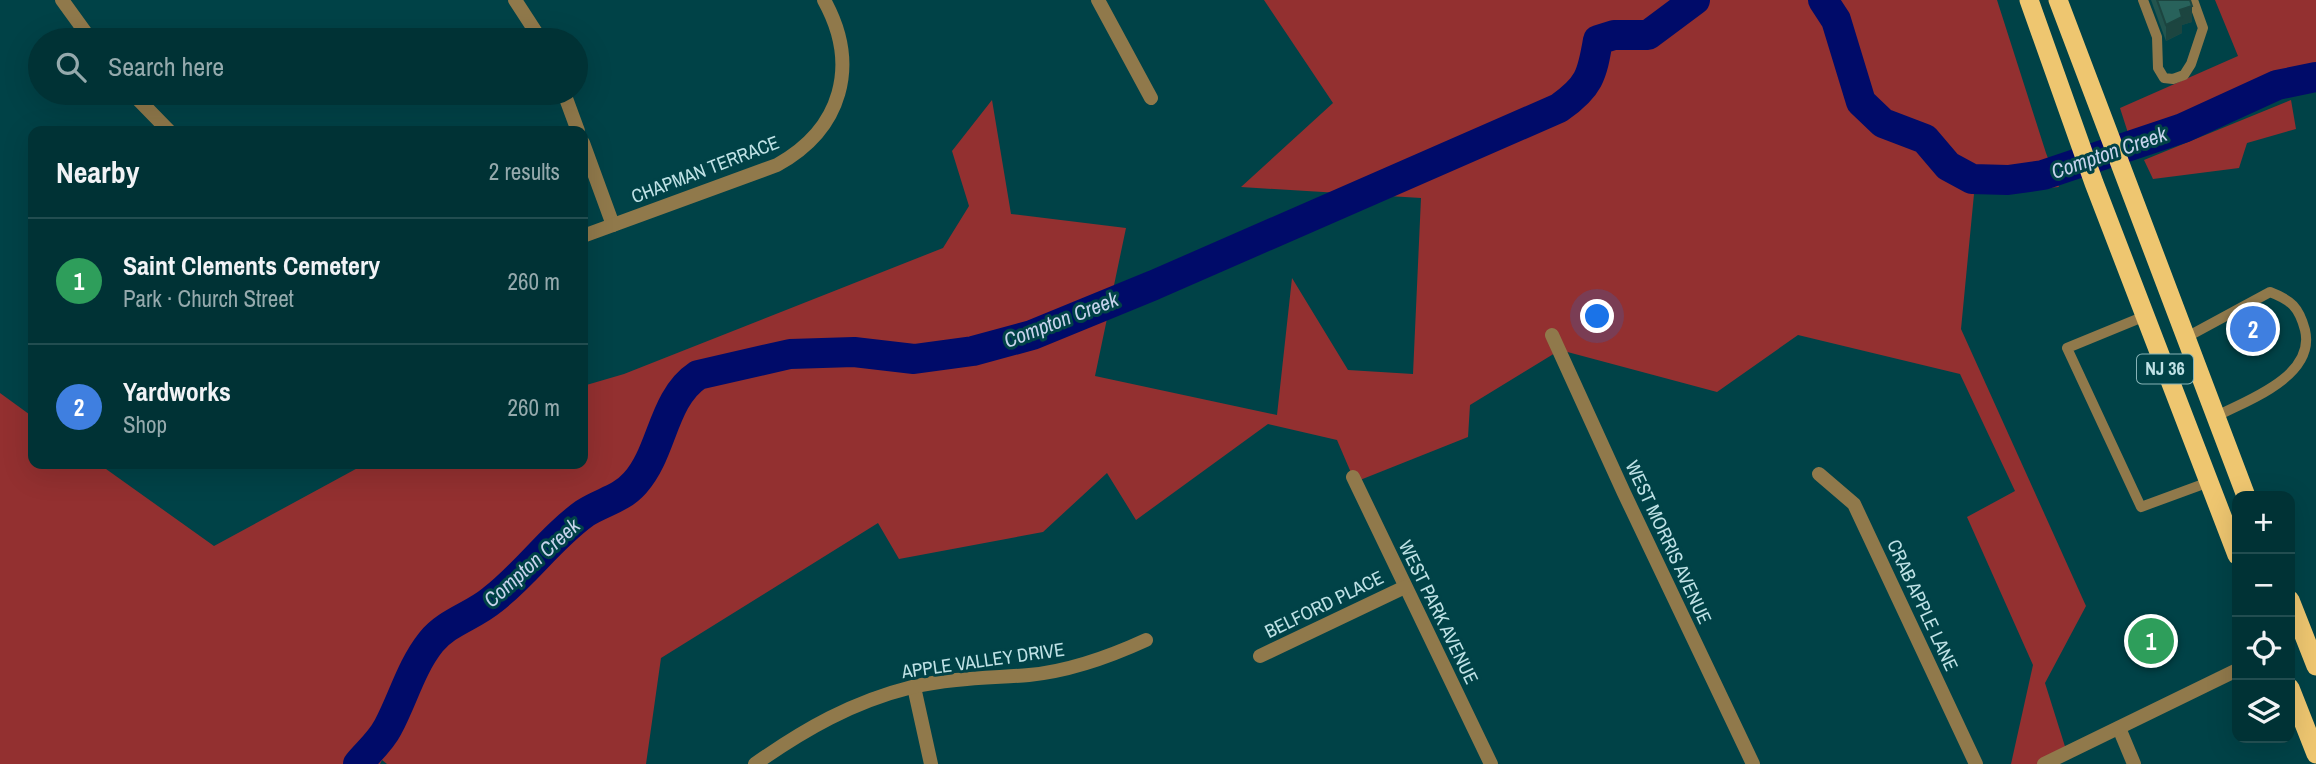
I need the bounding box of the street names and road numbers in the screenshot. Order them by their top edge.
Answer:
street label: CHAPMAN TERRACE [627,129,783,209]
road number: NJ 36 [2137,354,2193,384]
street label: WEST MORRIS AVENUE [1620,456,1718,628]
street label: CRAB APPLE LANE [1881,535,1965,675]
street label: WEST PARK AVENUE [1393,536,1485,688]
street label: BELFORD PLACE [1260,564,1388,644]
street label: APPLE VALLEY DRIVE [899,636,1066,684]

